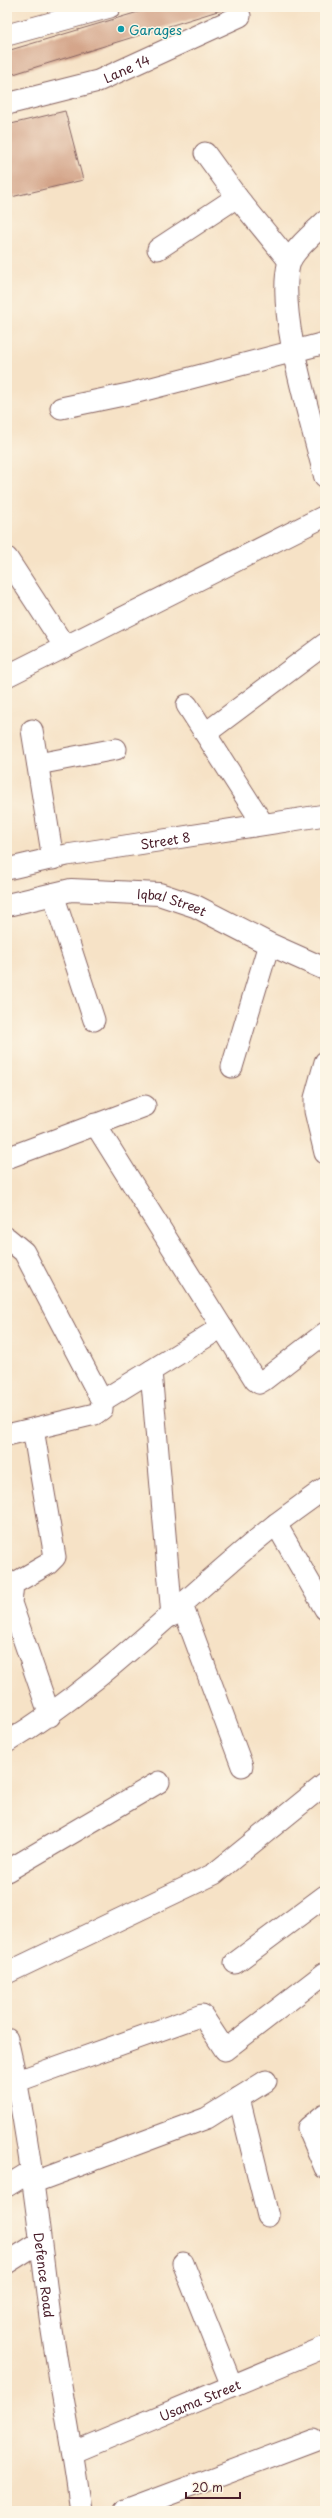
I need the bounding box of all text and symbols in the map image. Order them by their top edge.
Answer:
place label: Garages [129,20,182,39]
marker: Garages [116,24,126,34]
street label: Lane 14 [100,49,153,87]
street label: Street 8 [139,827,192,853]
street label: Iqbal Street [137,884,210,920]
street label: Defence Road [30,2231,59,2319]
street label: Usama Street [156,2374,243,2425]
scale bar [186,2474,240,2500]
text: 20 m [192,2478,223,2496]

